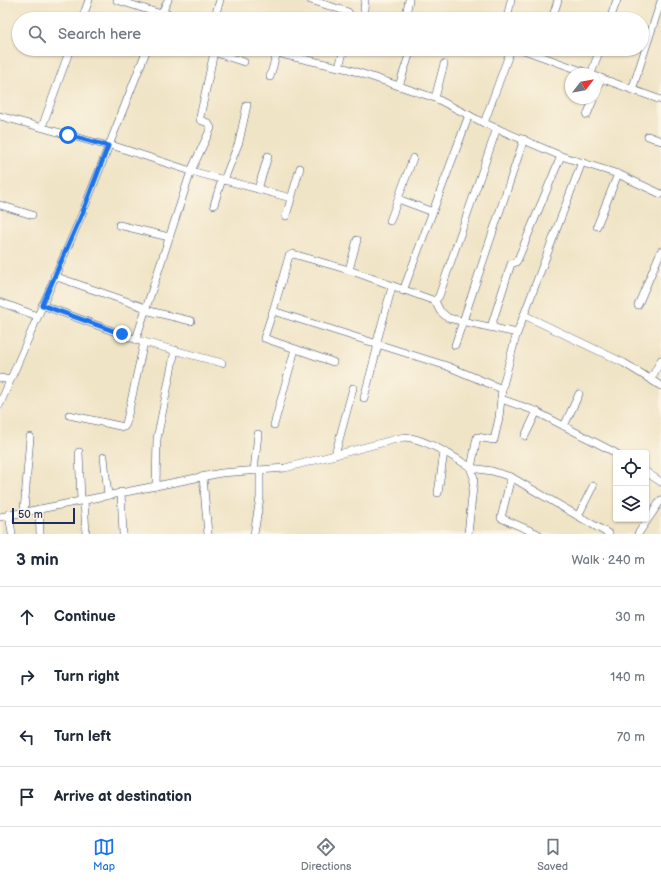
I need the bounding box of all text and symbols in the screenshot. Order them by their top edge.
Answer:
search box [12,12,649,56]
icon: search [26,23,48,45]
text: Search here [58,25,141,44]
north arrow [565,68,601,104]
route start [59,126,77,144]
route end [113,325,131,343]
map controls [613,450,649,522]
button: locate [613,450,649,486]
button: layers [613,486,649,522]
scale bar [12,506,75,525]
text: 50 m [18,508,43,521]
text: 3 min [16,550,59,570]
text: Walk · 240 m [571,552,645,568]
icon: ahead [16,606,38,628]
text: Continue [54,607,116,626]
text: 30 m [615,609,645,625]
icon: right [16,666,38,688]
text: Turn right [54,667,119,686]
text: 140 m [610,669,645,685]
icon: left [16,726,38,748]
text: Turn left [54,727,111,746]
text: 70 m [617,729,645,745]
icon: arrive [16,786,38,808]
text: Arrive at destination [54,787,192,806]
tab: Map [93,836,115,873]
tab: Directions [301,836,351,873]
tab: Saved [537,836,568,873]

